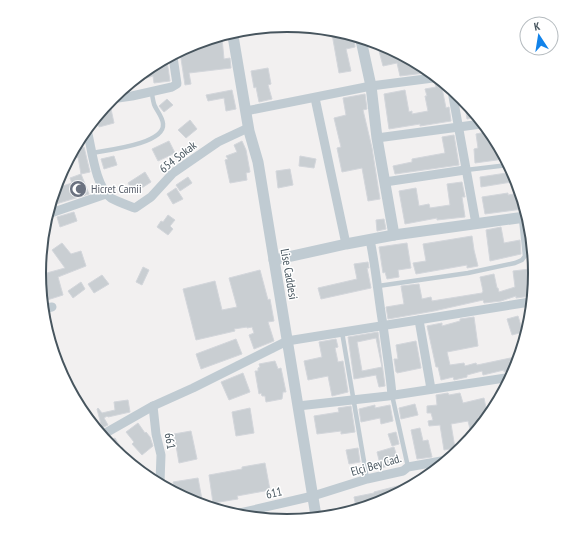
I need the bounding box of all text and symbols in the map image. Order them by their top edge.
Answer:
north arrow [519,16,559,56]
text: K [533,19,541,34]
street label: 654 Sokak [156,137,200,176]
mosque icon: Hicret Camii [68,179,88,199]
place label: Hicret Camii [91,181,142,196]
street label: Lise Caddesi [278,247,301,300]
street label: 661 [162,432,179,450]
street label: Elçi Bey Cad. [349,450,403,479]
street label: 611 [264,483,283,502]

